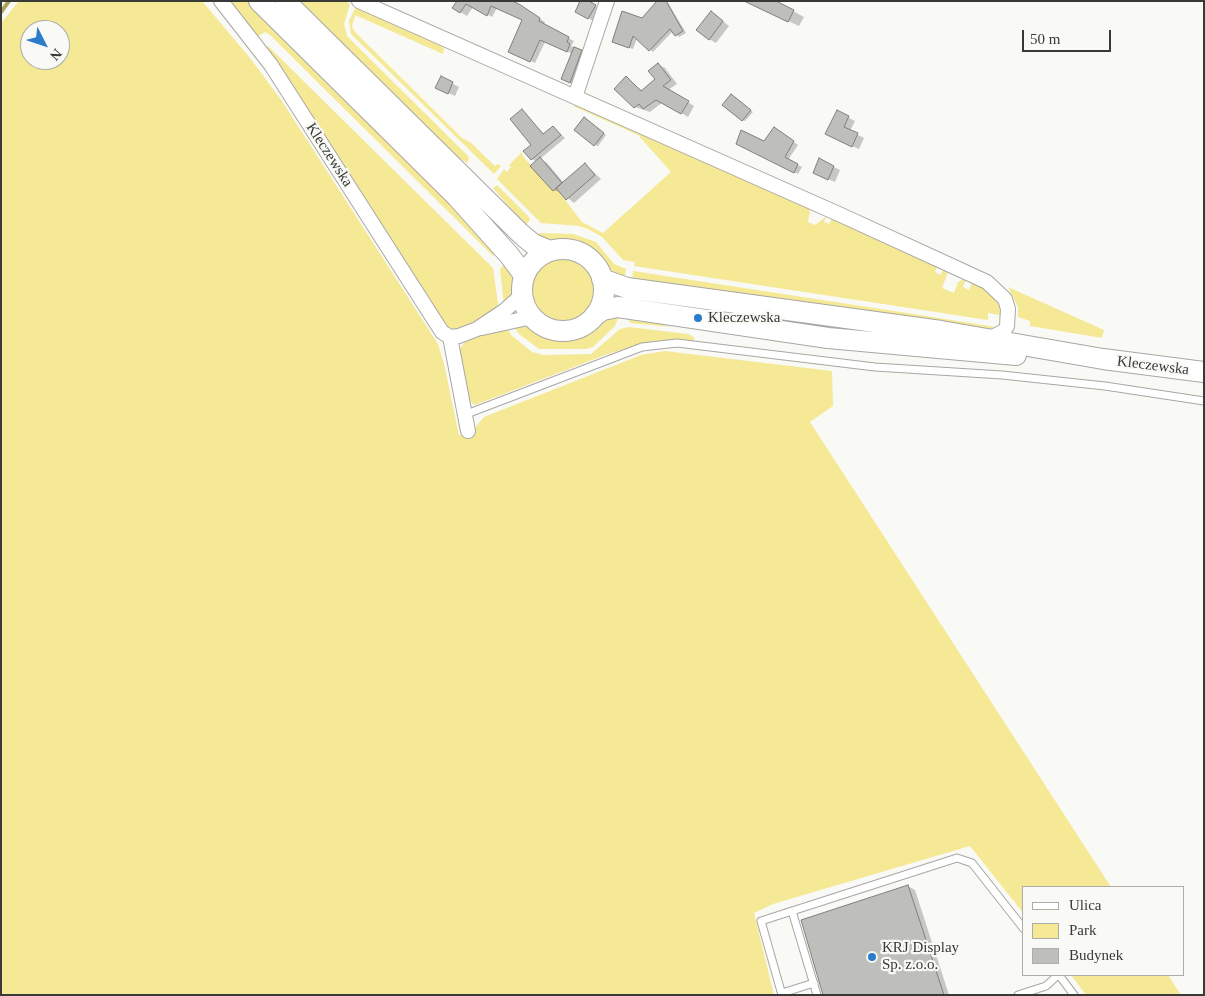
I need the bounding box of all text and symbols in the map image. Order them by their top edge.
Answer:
north arrow [20,20,70,70]
scale bar [1025,20,1114,52]
text: 50 m [1030,31,1060,47]
text: N [47,46,65,63]
street label: Kleczewska [302,120,356,190]
place label: Kleczewska [708,309,780,327]
marker: Kleczewska [692,312,704,324]
street label: Kleczewska [1116,353,1190,379]
legend [1022,886,1185,976]
text: Ulica [1069,897,1101,913]
text: Park [1069,922,1097,938]
place label: KRJ Display Sp. z.o.o. [882,939,959,974]
text: Budynek [1069,947,1123,963]
marker: KRJ Display Sp. z.o.o. [866,951,878,963]

